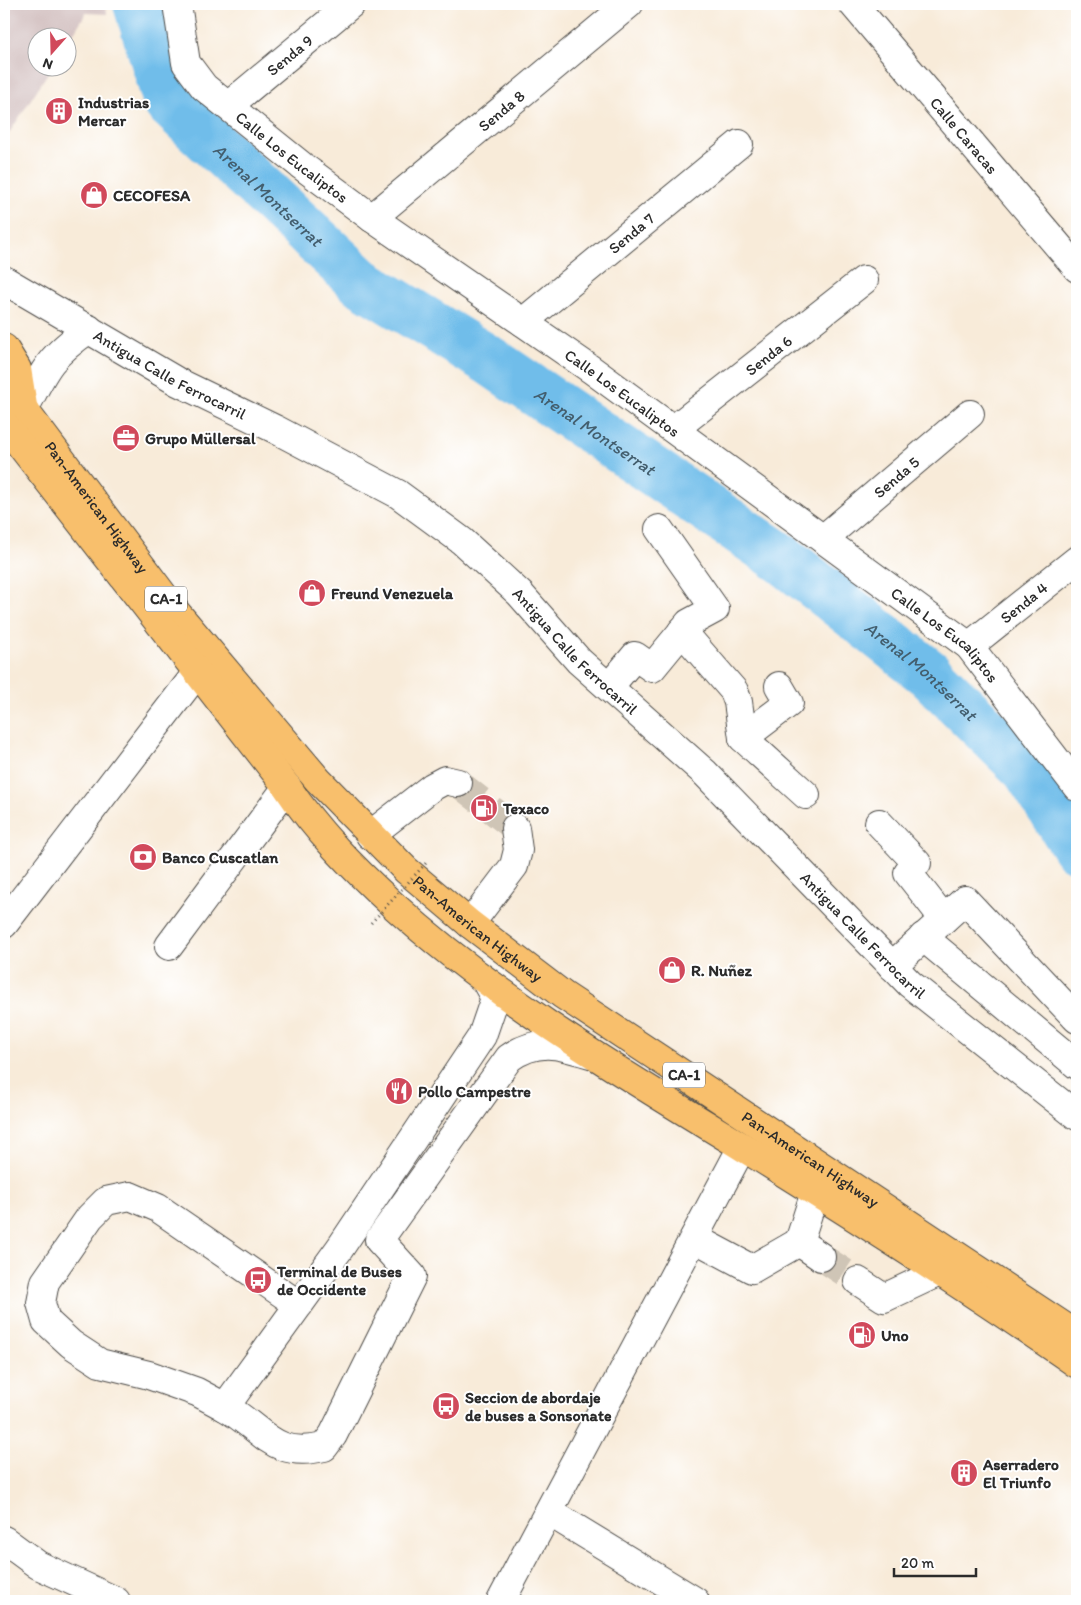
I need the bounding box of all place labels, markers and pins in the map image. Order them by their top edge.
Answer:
place label: Industrias Mercar [78,93,149,130]
building icon: Industrias Mercar [44,96,74,126]
shop icon: CECOFESA [79,180,109,210]
place label: CECOFESA [113,186,191,205]
office icon: Grupo Müllersal [111,423,141,453]
place label: Grupo Müllersal [145,429,256,449]
shop icon: Freund Venezuela [297,578,327,608]
place label: Freund Venezuela [331,584,454,603]
fuel station icon: Texaco [469,793,499,823]
place label: Texaco [502,799,549,818]
bank icon: Banco Cuscatlan [128,842,158,872]
place label: Banco Cuscatlan [162,848,279,867]
shop icon: R. Nuñez [657,955,687,985]
place label: R. Nuñez [691,961,752,980]
restaurant icon: Pollo Campestre [384,1076,414,1106]
place label: Pollo Campestre [418,1082,531,1102]
place label: Terminal de Buses de Occidente [276,1262,402,1299]
bus stop icon: Terminal de Buses de Occidente [243,1265,273,1295]
fuel station icon: Uno [847,1320,877,1350]
place label: Uno [881,1326,909,1345]
place label: Seccion de abordaje de buses a Sonsonate [465,1388,612,1425]
bus stop icon: Seccion de abordaje de buses a Sonsonate [431,1391,461,1421]
place label: Aserradero El Triunfo [982,1455,1059,1492]
building icon: Aserradero El Triunfo [949,1458,979,1488]

